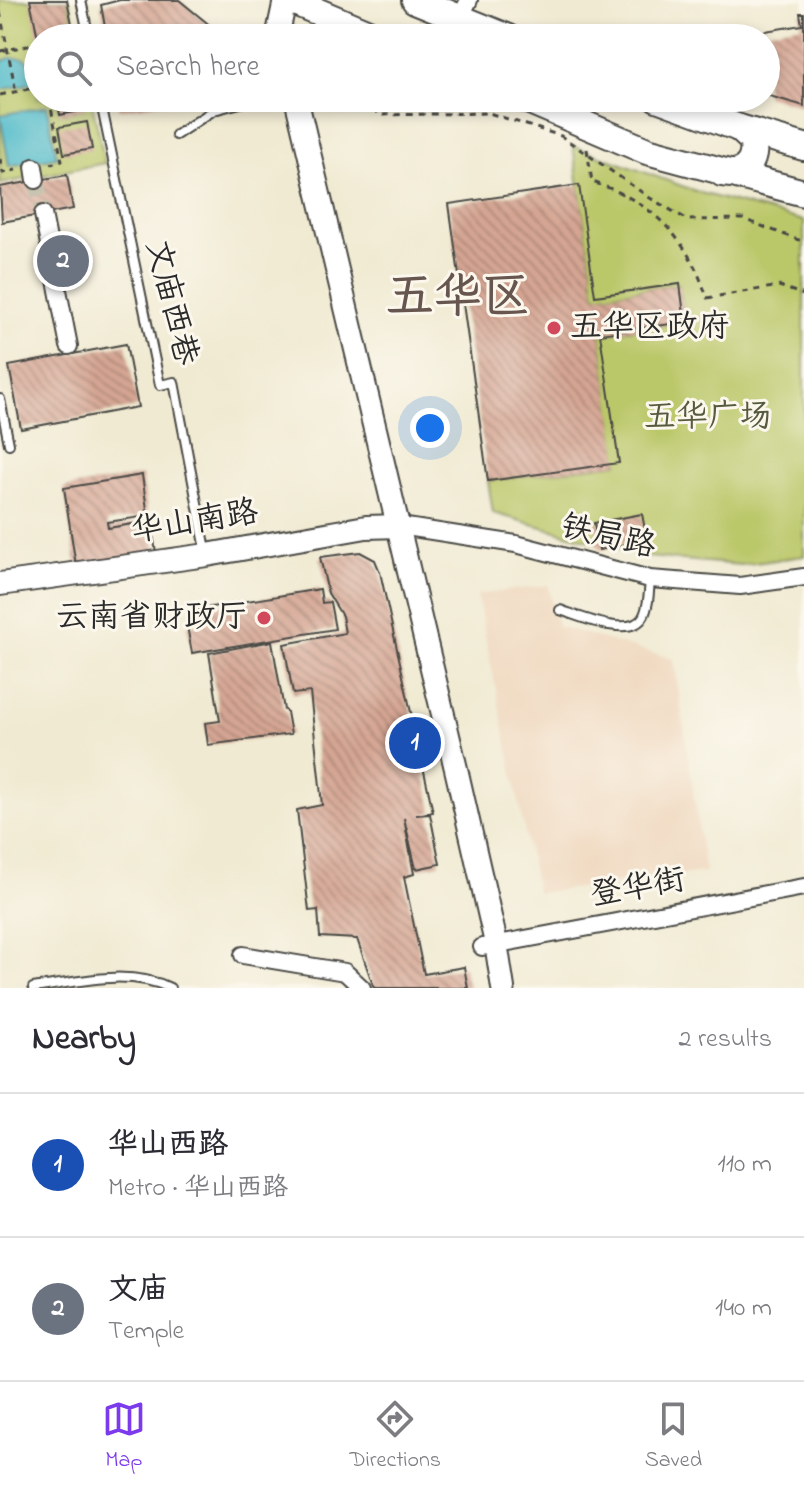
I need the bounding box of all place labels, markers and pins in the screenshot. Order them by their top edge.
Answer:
pin: 2 [37,231,89,291]
place label: 五华区政府 [570,305,730,352]
marker: 五华区政府 [545,319,563,337]
place label: 云南省财政厅 [56,595,248,642]
marker: 云南省财政厅 [255,609,273,627]
pin: 1 [389,713,441,773]

